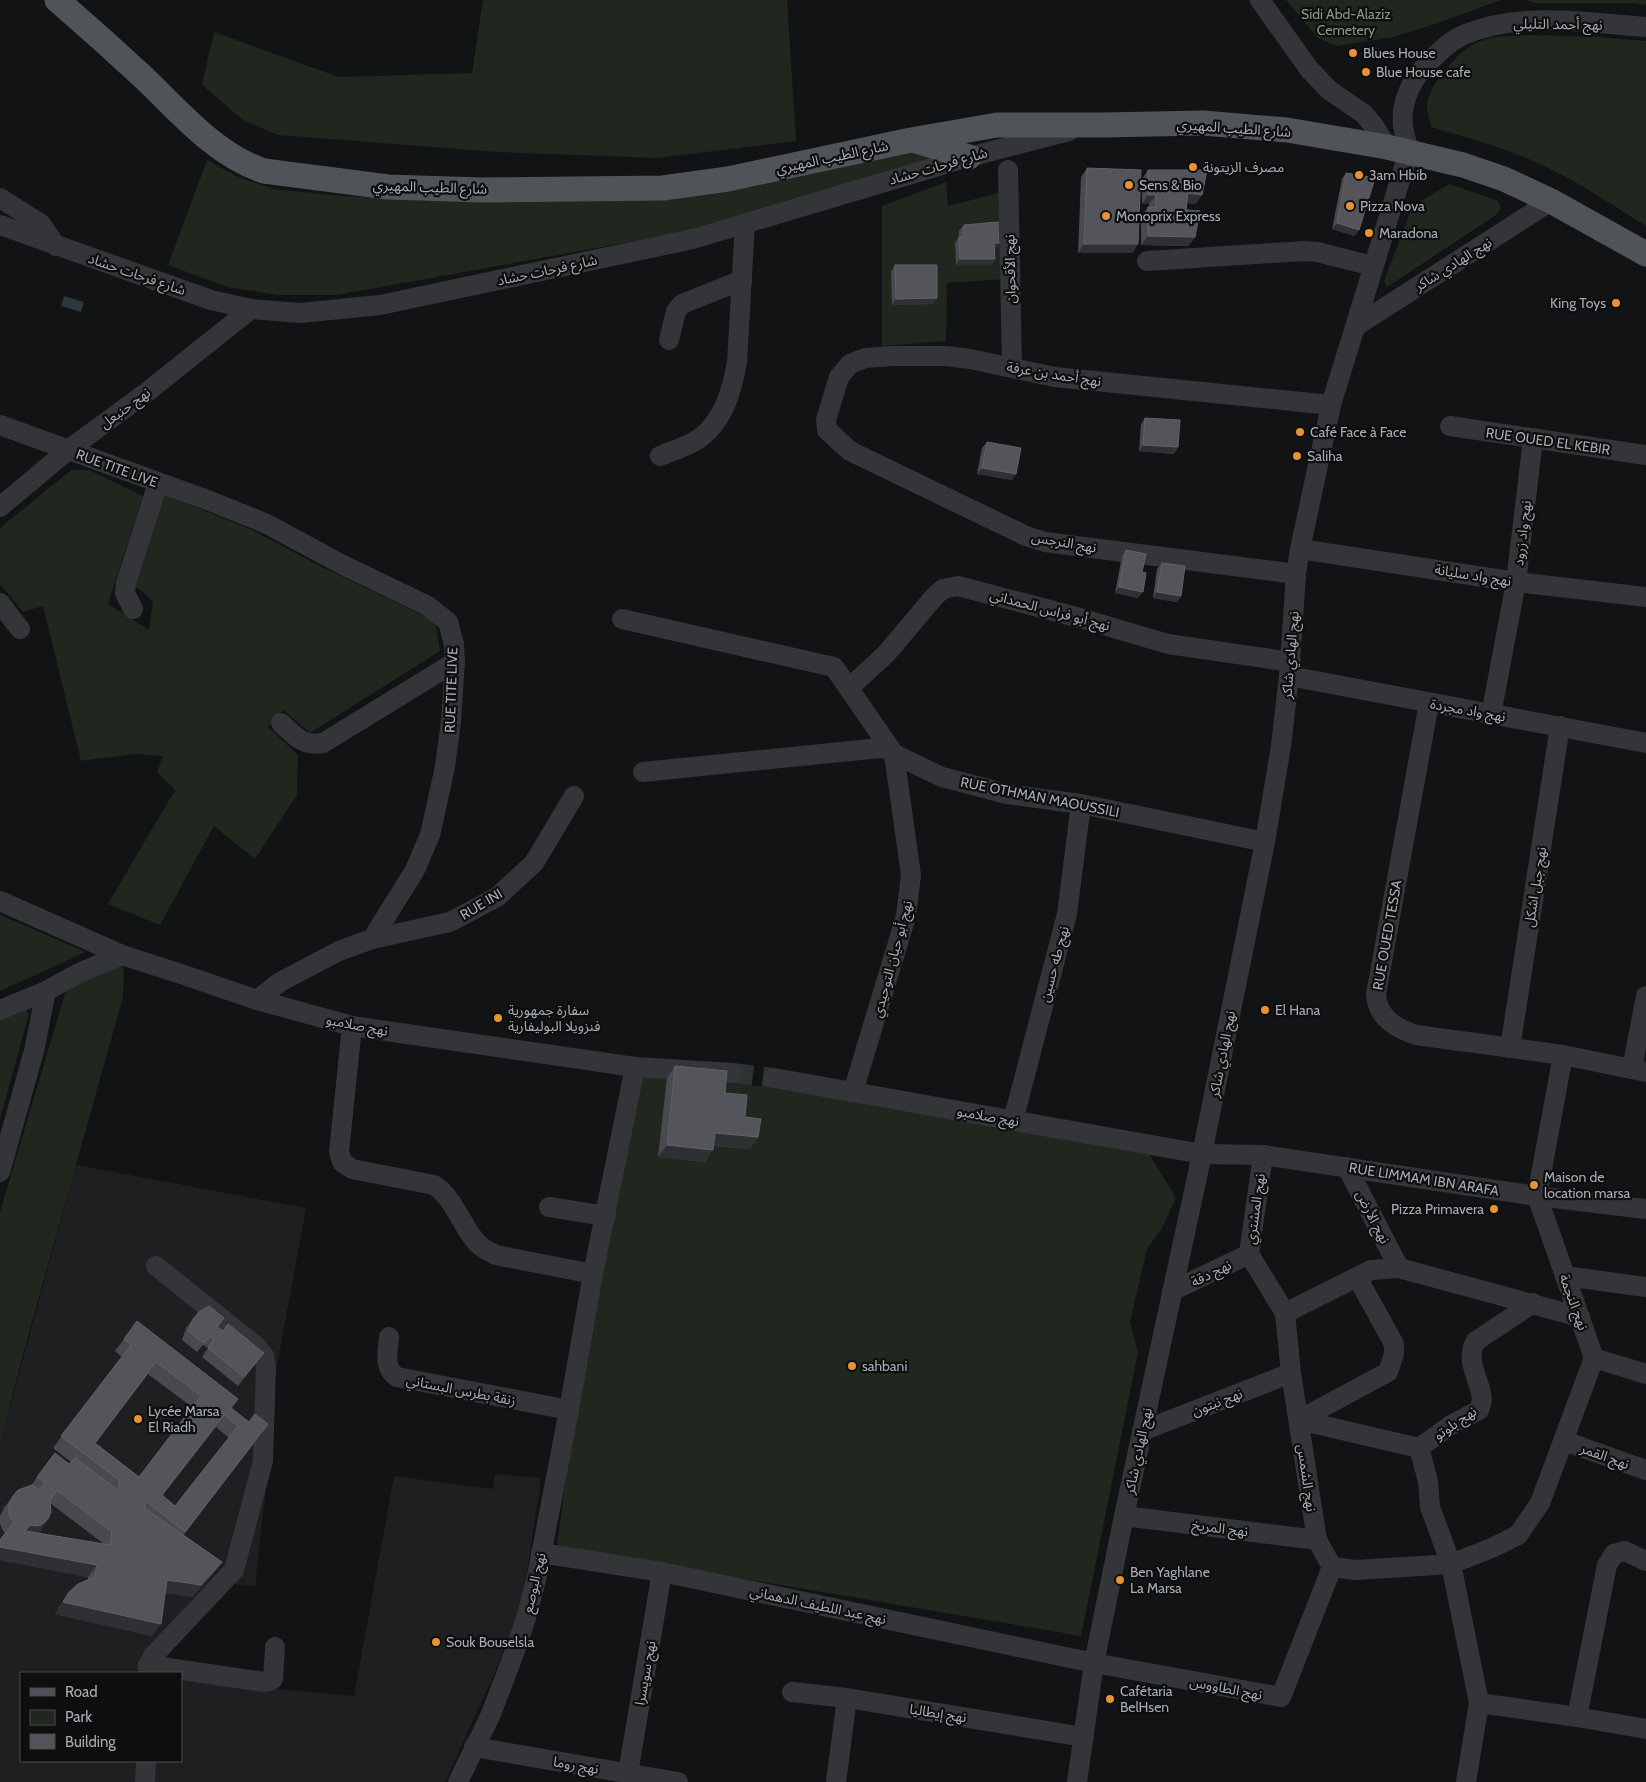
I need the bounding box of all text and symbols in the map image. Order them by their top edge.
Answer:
park label: Sidi Abd-Alaziz Cemetery [1301,5,1391,39]
street label: نهج أحمد التليلي [1513,14,1603,36]
place label: Blues House [1363,44,1436,62]
marker: Blues House [1347,47,1359,59]
place label: Blue House cafe [1376,63,1471,81]
marker: Blue House cafe [1360,66,1372,78]
street label: شارع الطيب المهيري [1176,115,1292,143]
street label: شارع الطيب المهيري [774,136,890,180]
street label: شارع فرحات حشاد [887,143,990,191]
place label: مصرف الزيتونة [1203,158,1284,176]
marker: مصرف الزيتونة [1187,161,1199,173]
place label: 3am Hbib [1369,166,1427,184]
marker: 3am Hbib [1353,169,1365,181]
street label: شارع الطيب المهيري [372,176,488,200]
place label: Sens & Bio [1139,176,1202,194]
marker: Sens & Bio [1123,179,1135,191]
place label: Pizza Nova [1360,197,1425,215]
marker: Pizza Nova [1344,200,1356,212]
place label: Monoprix Express [1116,207,1221,225]
marker: Monoprix Express [1100,210,1112,222]
place label: Maradona [1379,224,1438,242]
marker: Maradona [1363,227,1375,239]
street label: نهج الهادي شاكر [1410,233,1497,297]
street label: نهج الأقحوان [1000,234,1022,304]
street label: شارع فرحات حشاد [85,249,188,301]
street label: شارع فرحات حشاد [495,251,599,291]
place label: King Toys [1550,294,1606,312]
marker: King Toys [1610,297,1622,309]
street label: نهج أحمد بن عرفة [1005,358,1103,392]
street label: نهج حنبعل [96,383,155,434]
place label: Café Face à Face [1310,423,1406,441]
street label: RUE OUED EL KEBIR [1485,423,1612,459]
marker: Café Face à Face [1294,426,1306,438]
street label: RUE TITE LIVE [74,445,161,491]
place label: Saliha [1307,447,1343,465]
marker: Saliha [1291,450,1303,462]
street label: نهج واد زرود [1509,499,1537,567]
street label: نهج النرجس [1030,527,1098,559]
street label: نهج واد سليانة [1433,560,1513,592]
street label: نهج أبو فراس الحمداني [987,585,1112,637]
street label: نهج الهادي شاكر [1277,610,1305,701]
street label: RUE TITE LIVE [441,647,461,733]
street label: نهج واد مجردة [1429,695,1507,727]
street label: RUE OTHMAN MAOUSSILI [959,773,1121,821]
street label: نهج جبل اشكل [1520,845,1552,929]
street label: RUE OUED TESSA [1368,878,1406,992]
street label: RUE INI [456,884,506,924]
street label: نهج أبو حيان التوحيدي [868,898,919,1020]
street label: نهج طه حسين [1035,924,1075,1005]
place label: سفارة جمهورية فنزويلا البوليفارية [508,1001,601,1035]
place label: El Hana [1275,1001,1320,1019]
marker: El Hana [1259,1004,1271,1016]
street label: نهج الهادي شاكر [1205,1009,1241,1100]
street label: نهج صلامبو [324,1010,390,1042]
marker: سفارة جمهورية فنزويلا البوليفارية [492,1012,504,1024]
street label: نهج صلامبو [955,1102,1021,1132]
street label: RUE LIMMAM IBN ARAFA [1348,1158,1501,1200]
place label: Maison de location marsa [1544,1168,1630,1202]
street label: نهج المشتري [1241,1172,1271,1246]
marker: Maison de location marsa [1528,1179,1540,1191]
street label: نهج الأرض [1350,1187,1394,1248]
place label: Pizza Primavera [1391,1200,1484,1218]
marker: Pizza Primavera [1488,1203,1500,1215]
street label: نهج دقة [1188,1255,1235,1292]
street label: نهج النجمة [1554,1271,1593,1334]
place label: sahbani [862,1357,907,1375]
marker: sahbani [846,1360,858,1372]
street label: زنقة بطرس البستاني [404,1371,517,1412]
street label: نهج نبتون [1189,1384,1246,1422]
place label: Lycée Marsa El Riadh [148,1402,220,1436]
street label: نهج بلوتو [1430,1402,1481,1446]
street label: نهج الهادي شاكر [1120,1406,1158,1497]
marker: Lycée Marsa El Riadh [132,1413,144,1425]
street label: نهج القمر [1577,1439,1632,1475]
street label: نهج الشمس [1291,1443,1321,1513]
street label: نهج المريخ [1191,1516,1249,1542]
street label: نهج البوصع [518,1551,552,1615]
place label: Ben Yaghlane La Marsa [1130,1563,1210,1597]
marker: Ben Yaghlane La Marsa [1114,1574,1126,1586]
street label: نهج عبد اللطيف الدهماني [748,1582,888,1631]
place label: Souk Bouselsla [446,1633,534,1651]
marker: Souk Bouselsla [430,1636,442,1648]
street label: نهج سويسرا [630,1639,662,1707]
legend [20,1672,182,1762]
street label: نهج الطاووس [1188,1672,1264,1706]
place label: Cafétaria BelHsen [1120,1682,1173,1716]
text: Road [65,1683,98,1701]
marker: Cafétaria BelHsen [1104,1693,1116,1705]
street label: نهج إيطاليا [908,1700,968,1728]
text: Park [65,1708,92,1726]
text: Building [65,1733,116,1751]
street label: نهج روما [551,1752,600,1780]

